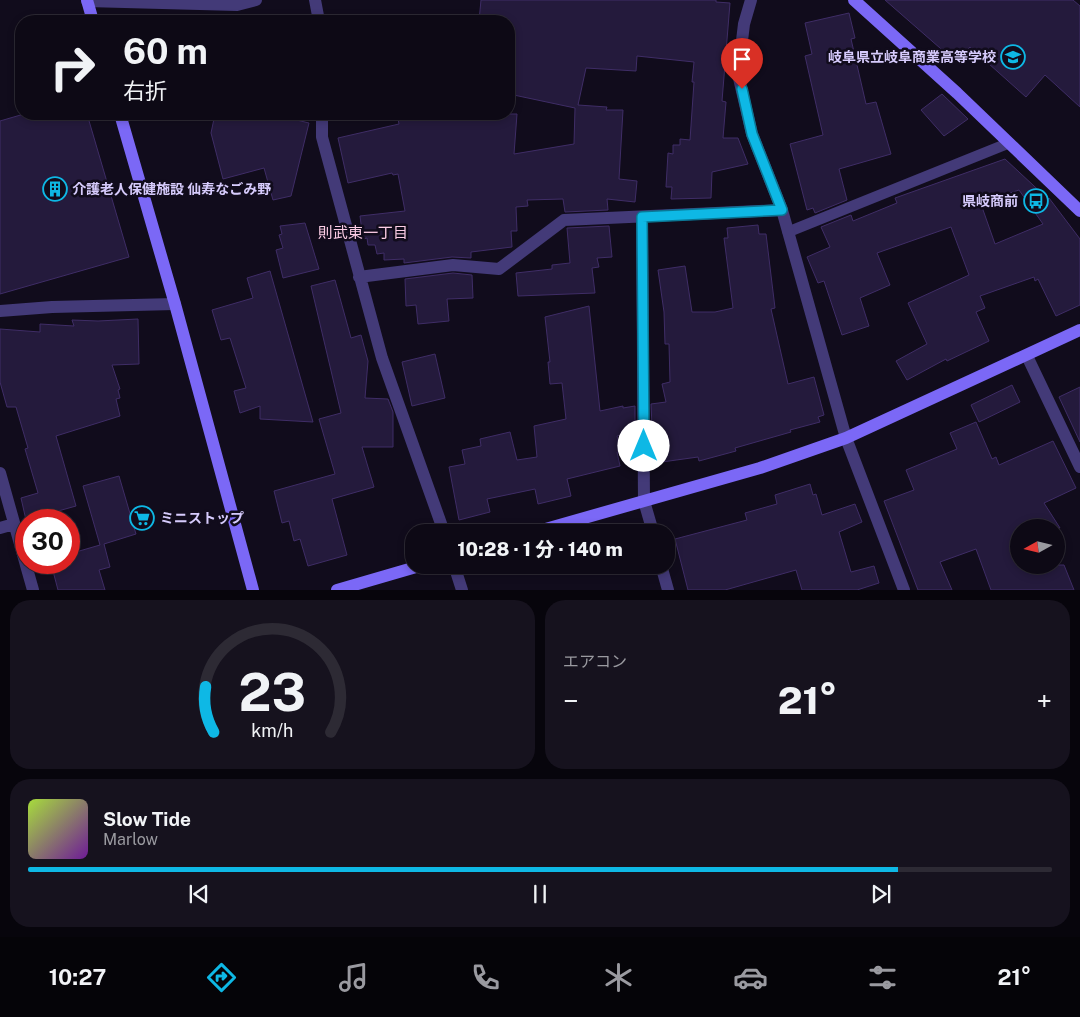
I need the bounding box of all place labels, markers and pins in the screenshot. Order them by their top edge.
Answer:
pin [721,38,763,89]
school or university icon: 岐阜県立岐阜商業高等学校 [1000,44,1026,70]
place label: 岐阜県立岐阜商業高等学校 [828,49,996,65]
building icon: 介護老人保健施設 仙寿なごみ野 [42,176,68,202]
place label: 介護老人保健施設 仙寿なごみ野 [72,181,271,197]
bus stop icon: 県岐商前 [1023,188,1049,214]
place label: 県岐商前 [962,193,1018,209]
supermarket icon: ミニストップ [129,505,155,531]
place label: ミニストップ [160,510,244,526]

